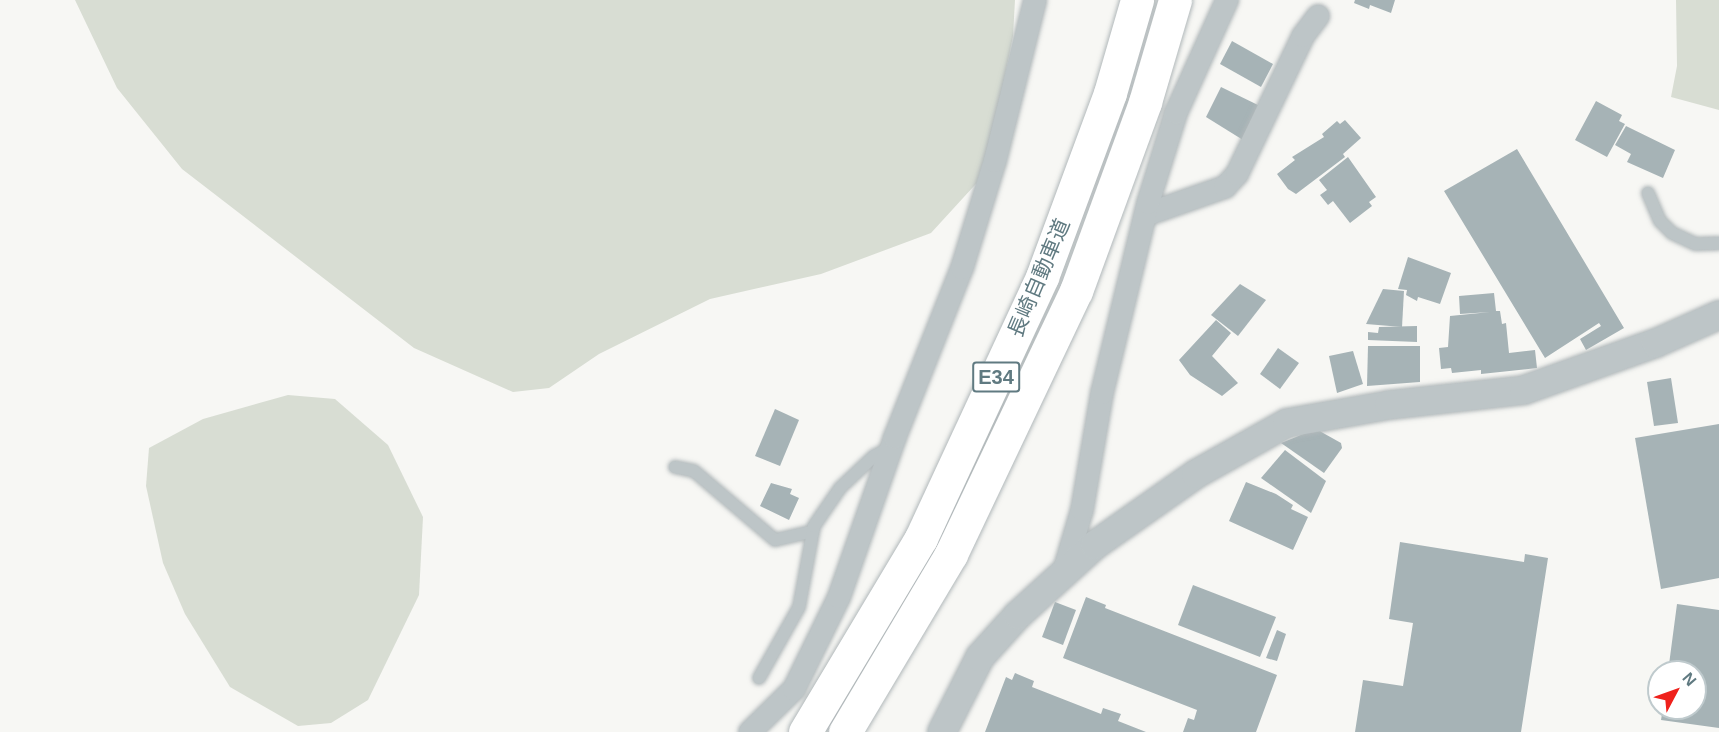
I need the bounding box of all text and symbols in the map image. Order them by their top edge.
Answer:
street label: 長崎自動車道 [1003,215,1075,341]
road number: E34 [972,360,1020,394]
north arrow [1647,660,1707,720]
text: N [1679,669,1700,689]

